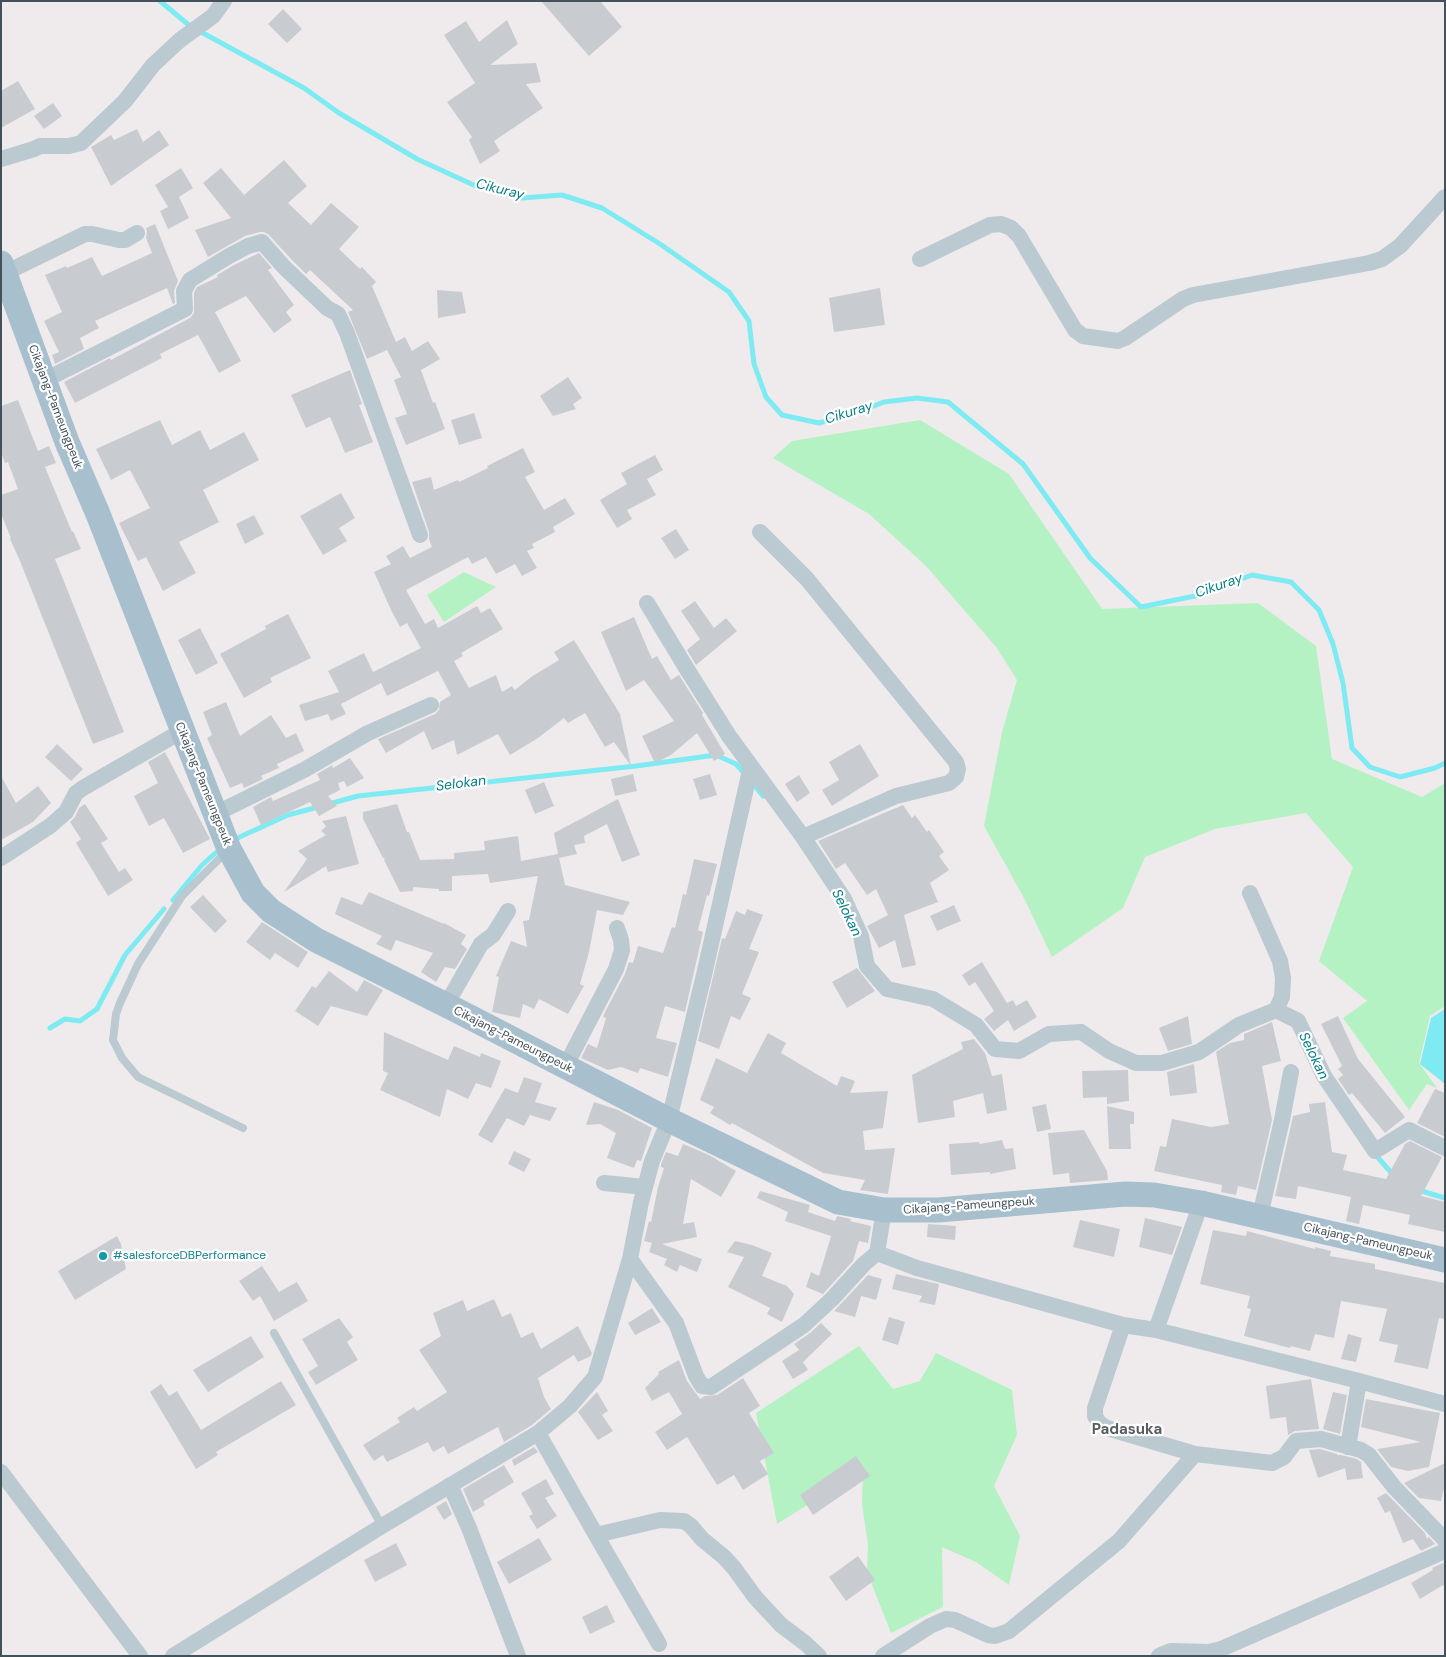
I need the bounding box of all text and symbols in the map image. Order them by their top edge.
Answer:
water label: Cikuray [474,176,526,204]
street label: Cikajang-Pameungpeuk [25,343,85,471]
water label: Cikuray [823,398,875,428]
water label: Cikuray [1193,570,1245,602]
street label: Cikajang-Pameungpeuk [172,720,234,848]
water label: Selokan [435,773,487,795]
water label: Selokan [827,887,865,939]
street label: Cikajang-Pameungpeuk [451,1004,575,1076]
water label: Selokan [1294,1030,1332,1082]
street label: Cikajang-Pameungpeuk [903,1194,1035,1218]
street label: Cikajang-Pameungpeuk [1302,1220,1434,1264]
place label: #salesforceDBPerformance [113,1249,266,1263]
marker: #salesforceDBPerformance [97,1250,109,1262]
district label: Padasuka [1092,1421,1162,1439]

